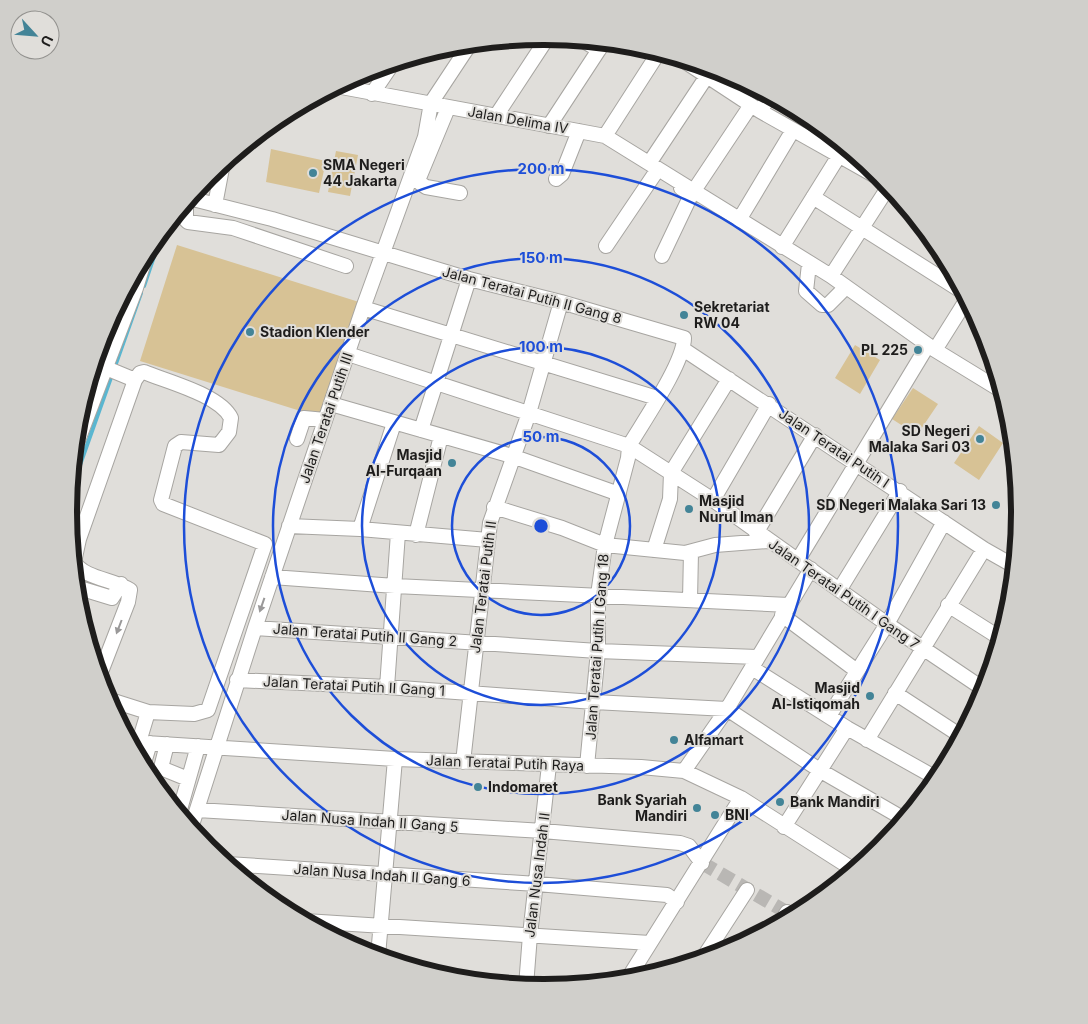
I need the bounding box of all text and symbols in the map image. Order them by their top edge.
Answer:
north arrow [10,10,60,60]
text: U [37,33,57,49]
street label: Jalan Delima IV [466,102,570,137]
place label: SMA Negeri 44 Jakarta [323,156,405,189]
text: 200 m [518,159,564,178]
marker: SMA Negeri 44 Jakarta [307,167,319,179]
text: 150 m [519,248,563,267]
street label: Jalan Teratai Putih II Gang 8 [441,262,624,327]
place label: Sekretariat RW 04 [694,298,770,331]
marker: Sekretariat RW 04 [678,309,690,321]
place label: Stadion Klender [260,323,370,340]
marker: Stadion Klender [244,326,256,338]
text: 100 m [519,337,563,356]
place label: PL 225 [861,341,908,358]
marker: PL 225 [912,344,924,356]
street label: Jalan Teratai Putih III [295,350,356,485]
street label: Jalan Teratai Putih I [776,404,893,491]
place label: SD Negeri Malaka Sari 03 [869,422,970,455]
text: 50 m [523,427,559,446]
marker: SD Negeri Malaka Sari 03 [974,433,986,445]
place label: Masjid Al-Furqaan [366,446,442,479]
marker: Masjid Al-Furqaan [446,457,458,469]
place label: Masjid Nurul Iman [699,492,773,525]
place label: SD Negeri Malaka Sari 13 [816,496,986,513]
marker: SD Negeri Malaka Sari 13 [990,499,1002,511]
marker: Masjid Nurul Iman [683,503,695,515]
centre of rings [532,517,550,535]
street label: Jalan Teratai Putih II [466,520,499,654]
street label: Jalan Teratai Putih I Gang 7 [765,535,923,652]
street label: Jalan Teratai Putih I Gang 18 [582,553,612,741]
one-way arrow [258,598,266,613]
one-way arrow [115,619,122,634]
street label: Jalan Teratai Putih II Gang 2 [272,620,458,649]
street label: Jalan Teratai Putih II Gang 1 [263,672,445,699]
place label: Masjid Al-Istiqomah [771,679,860,712]
marker: Masjid Al-Istiqomah [864,690,876,702]
place label: Alfamart [684,731,744,748]
marker: Alfamart [668,734,680,746]
street label: Jalan Teratai Putih Raya [426,751,584,774]
place label: Indomaret [488,778,558,795]
marker: Indomaret [472,781,484,793]
place label: Bank Syariah Mandiri [597,791,687,824]
place label: Bank Mandiri [790,793,880,810]
marker: Bank Mandiri [774,796,786,808]
marker: Bank Syariah Mandiri [691,802,703,814]
street label: Jalan Nusa Indah II Gang 5 [281,806,459,835]
place label: BNI [725,806,749,823]
marker: BNI [709,809,721,821]
street label: Jalan Nusa Indah II [520,812,553,938]
street label: Jalan Nusa Indah II Gang 6 [293,860,471,889]

